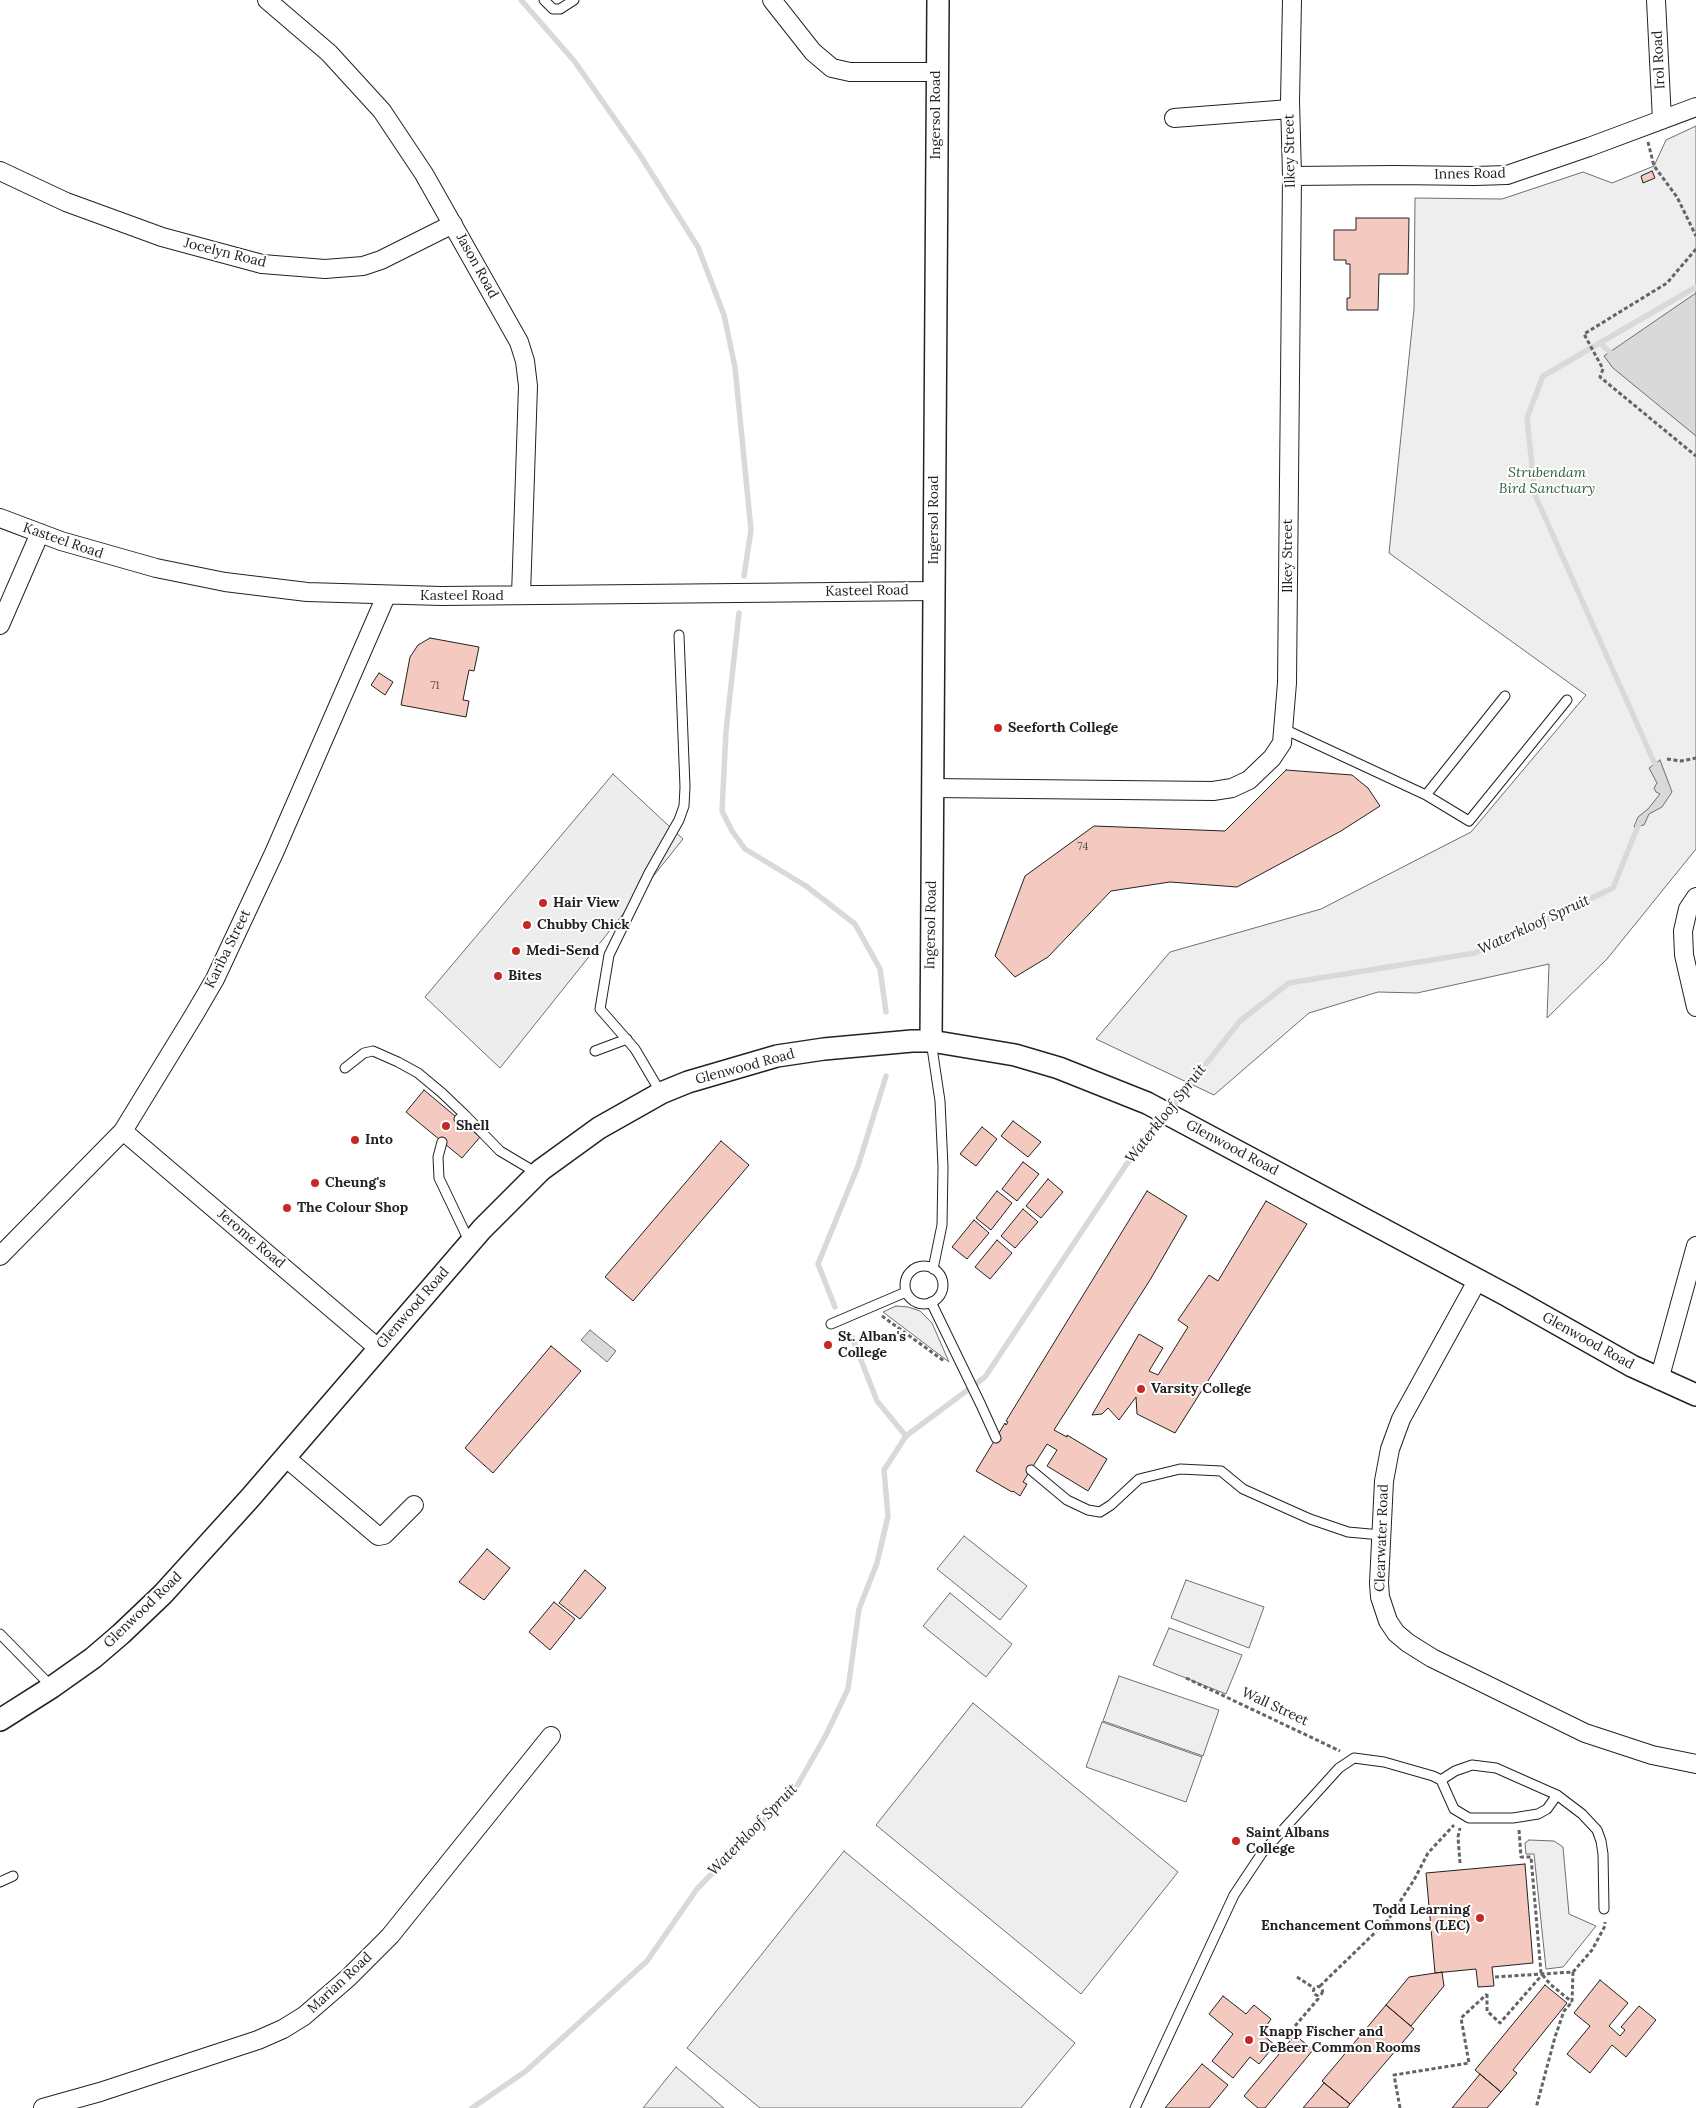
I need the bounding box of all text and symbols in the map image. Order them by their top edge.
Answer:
street label: Irol Road [1649,30,1669,90]
street label: Ingersol Road [928,70,944,160]
street label: Ilkey Street [1281,114,1299,188]
street label: Innes Road [1434,165,1506,183]
street label: Jason Road [452,231,502,301]
street label: Jocelyn Road [182,235,268,271]
park label: Strubendam Bird Sanctuary [1499,465,1595,498]
street label: Ingersol Road [926,475,942,565]
street label: Kasteel Road [21,519,105,563]
street label: Ilkey Street [1280,519,1296,593]
street label: Kasteel Road [825,582,909,600]
street label: Kasteel Road [420,588,504,604]
house number: 71 [430,679,440,693]
place label: Seeforth College [1008,720,1118,736]
marker: Seeforth College [992,722,1004,734]
house number: 74 [1078,840,1088,854]
street label: Ingersol Road [922,880,940,970]
water label: Waterkloof Spruit [1475,891,1593,959]
place label: Hair View [553,895,619,911]
marker: Hair View [537,897,549,909]
street label: Kariba Street [202,907,254,991]
place label: Chubby Chick [537,917,630,933]
marker: Chubby Chick [521,919,533,931]
place label: Medi-Send [526,943,599,959]
marker: Medi-Send [510,945,522,957]
place label: Bites [508,968,542,984]
marker: Bites [492,970,504,982]
street label: Glenwood Road [693,1046,797,1088]
water label: Waterkloof Spruit [1122,1061,1210,1167]
street label: Glenwood Road [1183,1117,1281,1179]
place label: Shell [456,1118,489,1134]
marker: Shell [440,1120,452,1132]
place label: Into [365,1132,393,1148]
marker: Into [349,1134,361,1146]
place label: Cheung's [325,1175,386,1191]
marker: Cheung's [309,1177,321,1189]
place label: The Colour Shop [297,1200,408,1216]
marker: The Colour Shop [281,1202,293,1214]
street label: Jerome Road [214,1206,288,1272]
street label: Glenwood Road [373,1264,453,1352]
street label: Glenwood Road [1539,1309,1637,1373]
place label: St. Alban's College [838,1329,906,1361]
marker: St. Alban's College [822,1339,834,1351]
place label: Varsity College [1151,1381,1251,1397]
marker: Varsity College [1135,1383,1147,1395]
street label: Clearwater Road [1372,1484,1392,1592]
street label: Glenwood Road [100,1568,186,1652]
street label: Wall Street [1239,1684,1311,1730]
water label: Waterkloof Spruit [705,1780,801,1880]
place label: Saint Albans College [1246,1825,1329,1858]
marker: Saint Albans College [1230,1835,1242,1847]
place label: Todd Learning Enchancement Commons (LEC) [1261,1902,1470,1934]
marker: Todd Learning Enchancement Commons (LEC) [1474,1912,1486,1924]
street label: Marian Road [304,1949,376,2017]
place label: Knapp Fischer and DeBeer Common Rooms [1259,2024,1420,2056]
marker: Knapp Fischer and DeBeer Common Rooms [1243,2034,1255,2046]

